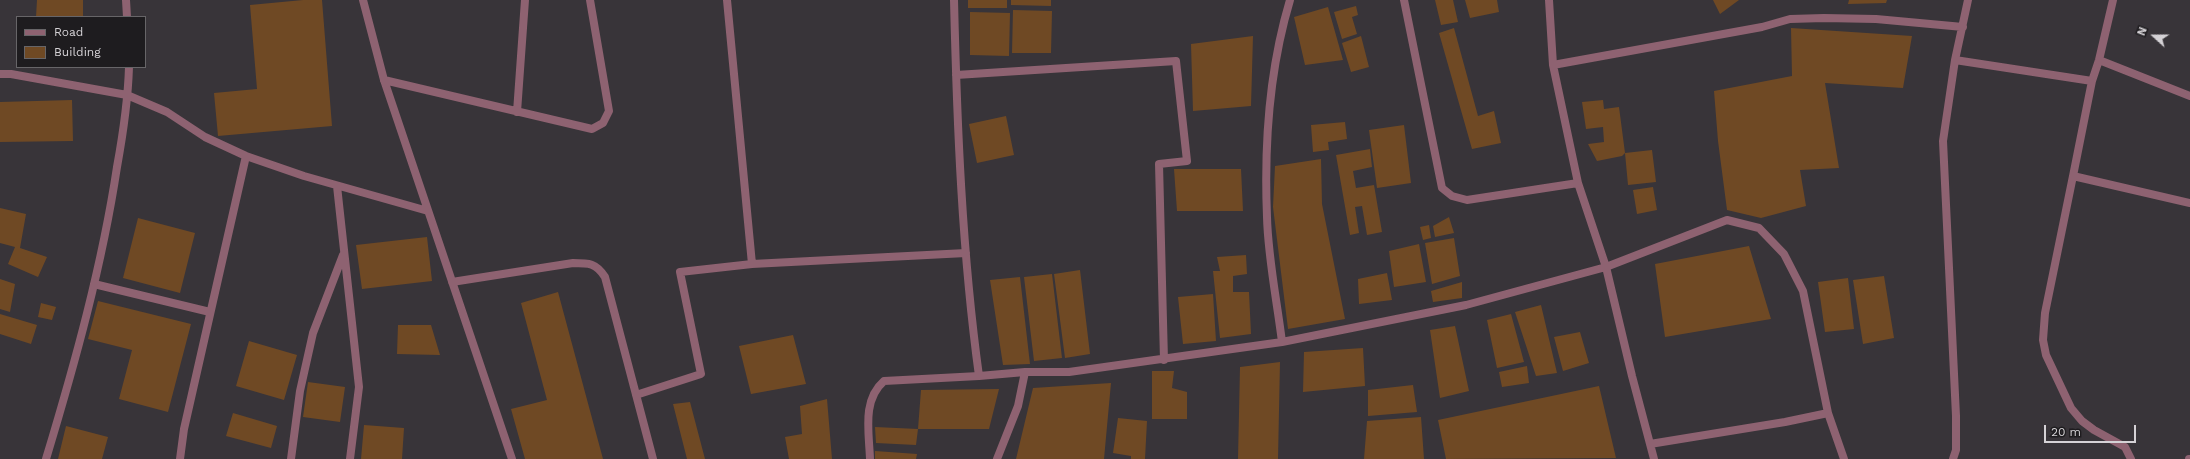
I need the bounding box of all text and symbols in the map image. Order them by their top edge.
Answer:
legend [16,16,146,68]
north arrow [2134,16,2174,56]
text: Road [54,25,83,39]
text: N [2135,25,2150,38]
text: Building [54,45,101,59]
scale bar [2046,417,2138,443]
text: 20 m [2051,425,2081,439]

